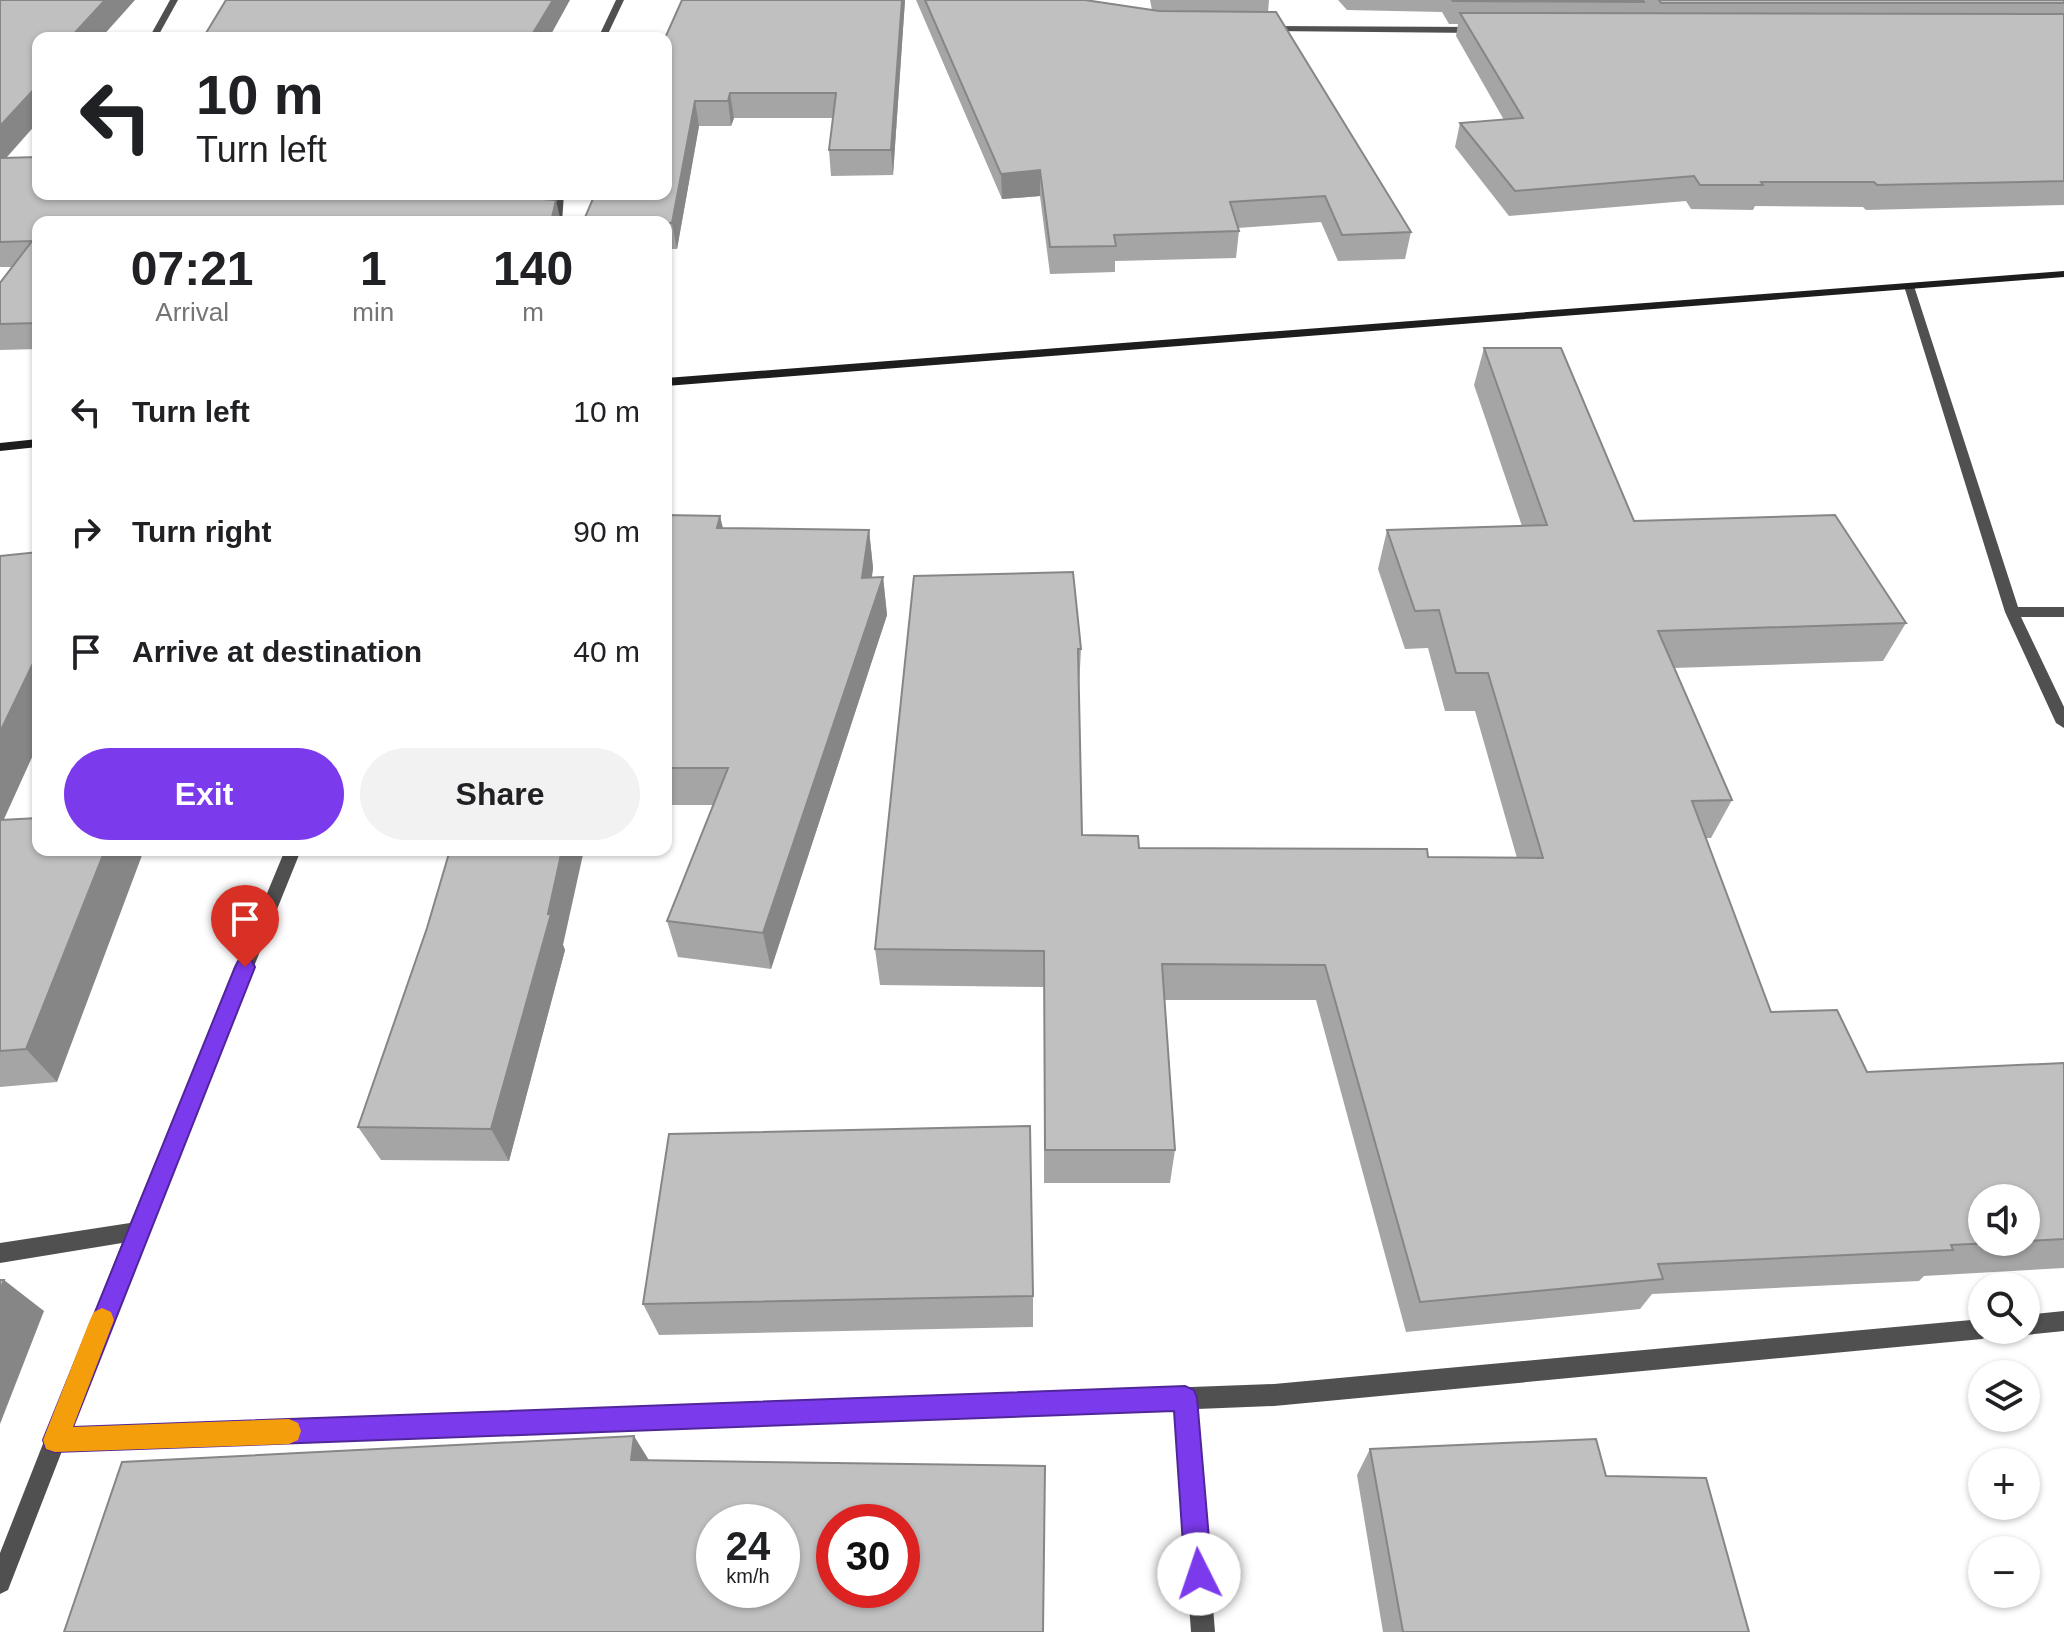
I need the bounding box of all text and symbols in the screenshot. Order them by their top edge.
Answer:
text: 10 m [196,63,324,126]
icon: left [64,64,168,168]
text: Turn left [196,129,327,170]
text: 07:21 [131,242,254,295]
text: 1 [360,242,387,295]
text: 140 [493,242,573,295]
text: Arrival [155,297,229,327]
text: min [352,297,394,327]
text: m [522,297,544,327]
icon: left [64,390,108,434]
text: Turn left [132,395,250,428]
text: 10 m [573,395,640,428]
icon: right [64,510,108,554]
text: Turn right [132,515,271,548]
text: 90 m [573,515,640,548]
icon: arrive [64,630,108,674]
text: Arrive at destination [132,635,422,668]
text: 40 m [573,635,640,668]
button: Exit [64,748,344,840]
button: Share [360,748,640,840]
pin [211,885,279,967]
icon: arrive [223,897,267,941]
map controls [1968,1184,2040,1608]
button: sound [1968,1184,2040,1256]
button: search [1968,1272,2040,1344]
button: layers [1968,1360,2040,1432]
button: + [1968,1448,2040,1520]
speed limit sign: 30 [816,1504,920,1608]
text: 24 [726,1524,770,1568]
position arrow [1157,1532,1241,1616]
button: − [1968,1536,2040,1608]
text: km/h [726,1565,770,1587]

